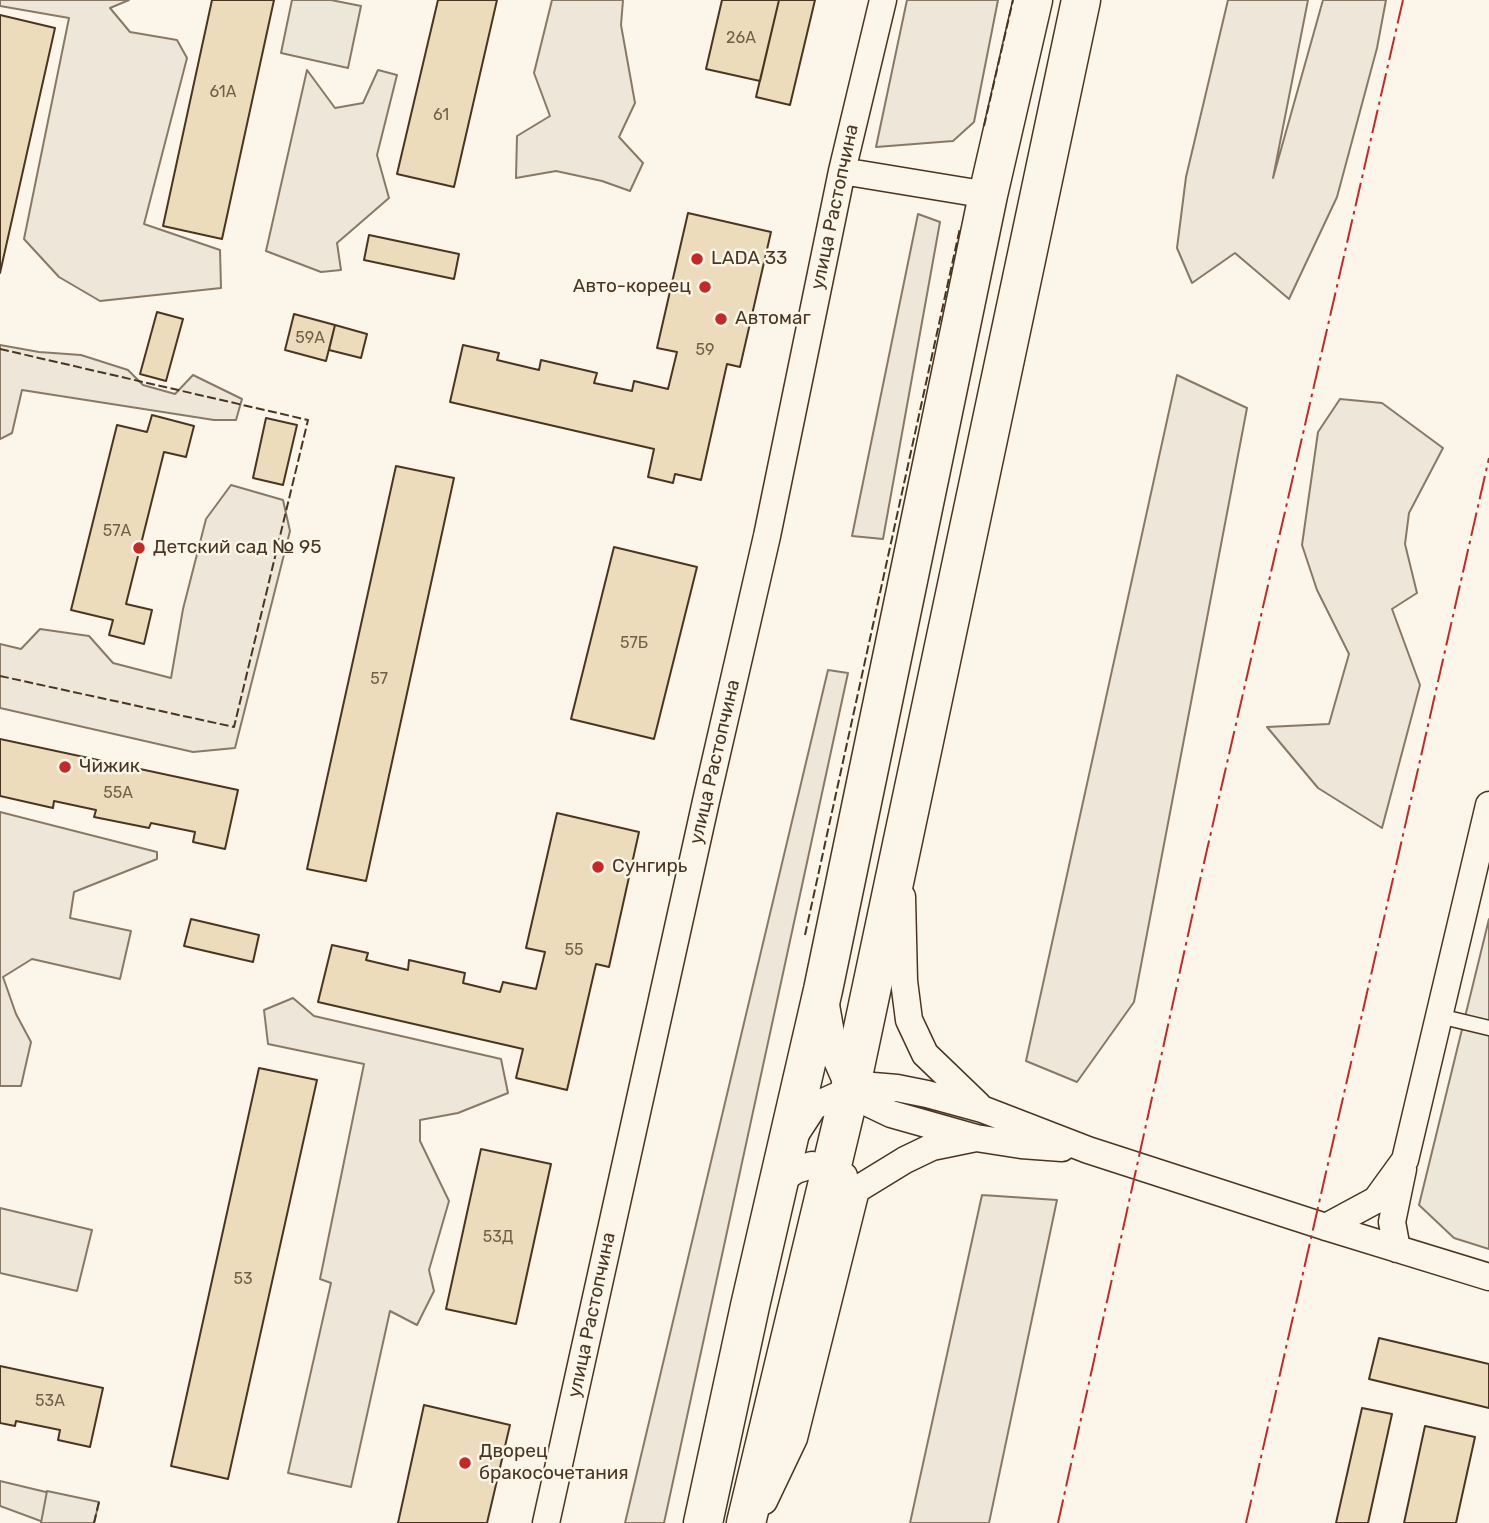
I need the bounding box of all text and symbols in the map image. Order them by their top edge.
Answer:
house number: 26А [726,28,756,48]
house number: 61А [210,82,236,102]
house number: 61 [433,105,449,125]
street label: улица Растопчина [806,122,864,292]
place label: LADA 33 [711,248,788,270]
marker: LADA 33 [689,251,705,267]
place label: Авто-кореец [573,276,691,298]
marker: Авто-кореец [697,279,713,295]
place label: Автомаг [735,308,811,330]
marker: Автомаг [713,311,729,327]
house number: 59А [295,328,325,348]
house number: 59 [696,340,714,360]
house number: 57А [103,521,131,541]
place label: Детский сад № 95 [153,537,322,559]
marker: Детский сад № 95 [131,540,147,556]
house number: 57Б [620,633,648,653]
house number: 57 [370,669,388,689]
street label: улица Растопчина [685,677,745,847]
place label: Чижик [79,756,140,778]
marker: Чижик [57,759,73,775]
house number: 55А [103,783,133,803]
place label: Сунгирь [612,856,687,878]
marker: Сунгирь [590,859,606,875]
house number: 55 [564,940,584,960]
house number: 53Д [483,1227,513,1247]
street label: улица Растопчина [563,1230,621,1400]
house number: 53 [233,1269,253,1289]
house number: 53А [35,1391,65,1411]
place label: Дворец бракосочетания [479,1441,629,1485]
marker: Дворец бракосочетания [457,1455,473,1471]

